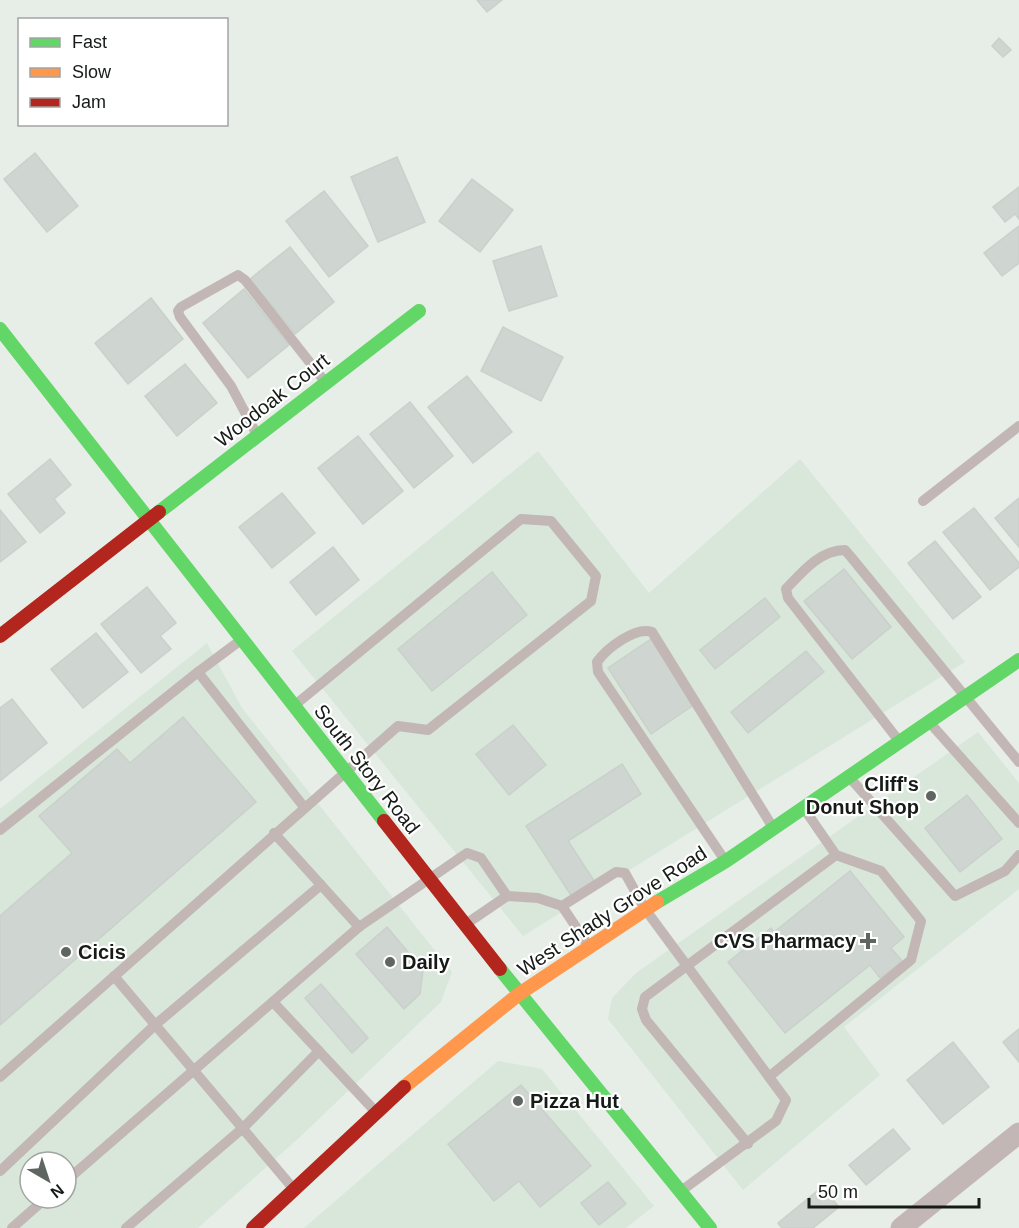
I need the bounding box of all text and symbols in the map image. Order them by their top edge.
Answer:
legend [18,18,228,126]
text: Fast [72,32,107,52]
text: Slow [72,62,112,82]
text: Jam [72,92,106,112]
street label: Woodoak Court [211,348,334,451]
street label: South Story Road [310,700,424,838]
place label: Cliff's Donut Shop [806,773,919,818]
marker: Cliff's Donut Shop [924,789,938,803]
street label: West Shady Grove Road [513,842,711,980]
place label: CVS Pharmacy [714,930,857,952]
marker: CVS Pharmacy [861,934,875,948]
place label: Cicis [78,941,126,963]
marker: Cicis [59,945,73,959]
place label: Daily [402,951,451,973]
marker: Daily [383,955,397,969]
place label: Pizza Hut [530,1090,619,1112]
marker: Pizza Hut [511,1094,525,1108]
north arrow [18,1150,78,1210]
scale bar [809,1171,978,1209]
text: N [47,1181,67,1202]
text: 50 m [818,1182,858,1202]

